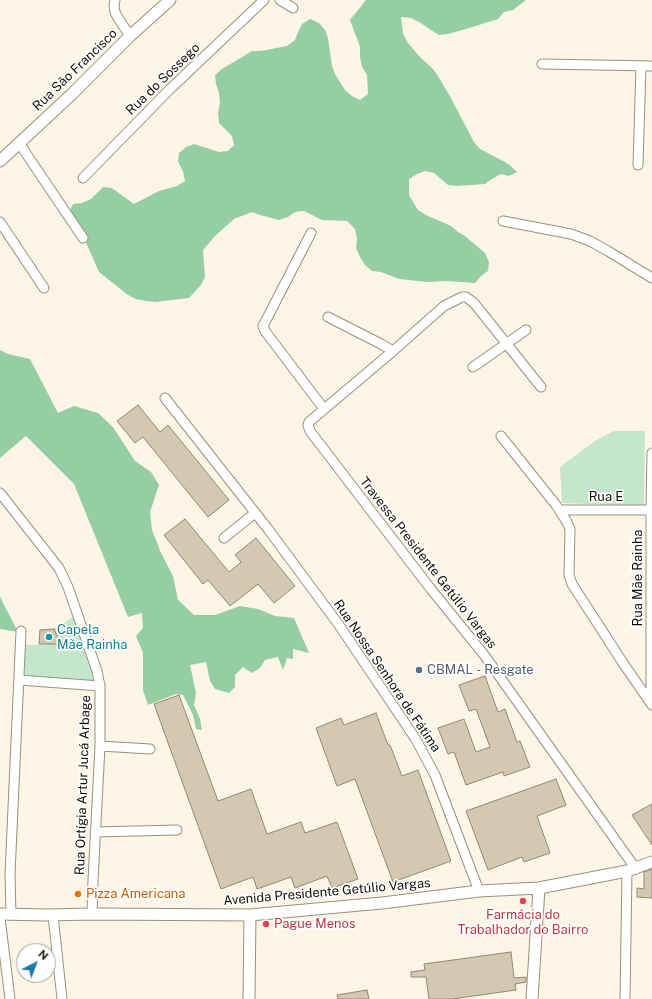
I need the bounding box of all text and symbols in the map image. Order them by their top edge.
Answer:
street label: Rua São Francisco [30,26,120,114]
street label: Rua do Sossego [123,40,203,118]
street label: Travessa Presidente Getúlio Vargas [356,474,500,652]
street label: Rua E [589,489,623,505]
street label: Rua Mãe Rainha [630,529,646,627]
street label: Rua Nossa Senhora de Fátima [330,597,444,755]
place label: Capela Mãe Rainha [57,622,127,653]
marker: Capela Mãe Rainha [44,632,54,642]
place label: CBMAL - Resgate [427,662,534,678]
marker: CBMAL - Resgate [414,665,424,675]
street label: Rua Ortígia Artur Jucá Arbage [72,695,94,875]
street label: Avenida Presidente Getúlio Vargas [223,875,431,909]
place label: Pizza Americana [86,886,186,902]
marker: Pizza Americana [73,889,83,899]
marker: Farmácia do Trabalhador do Bairro [518,896,528,906]
place label: Farmácia do Trabalhador do Bairro [458,907,588,938]
place label: Pague Menos [274,916,355,932]
marker: Pague Menos [261,919,271,929]
north arrow [16,943,56,983]
text: N [36,947,51,962]

